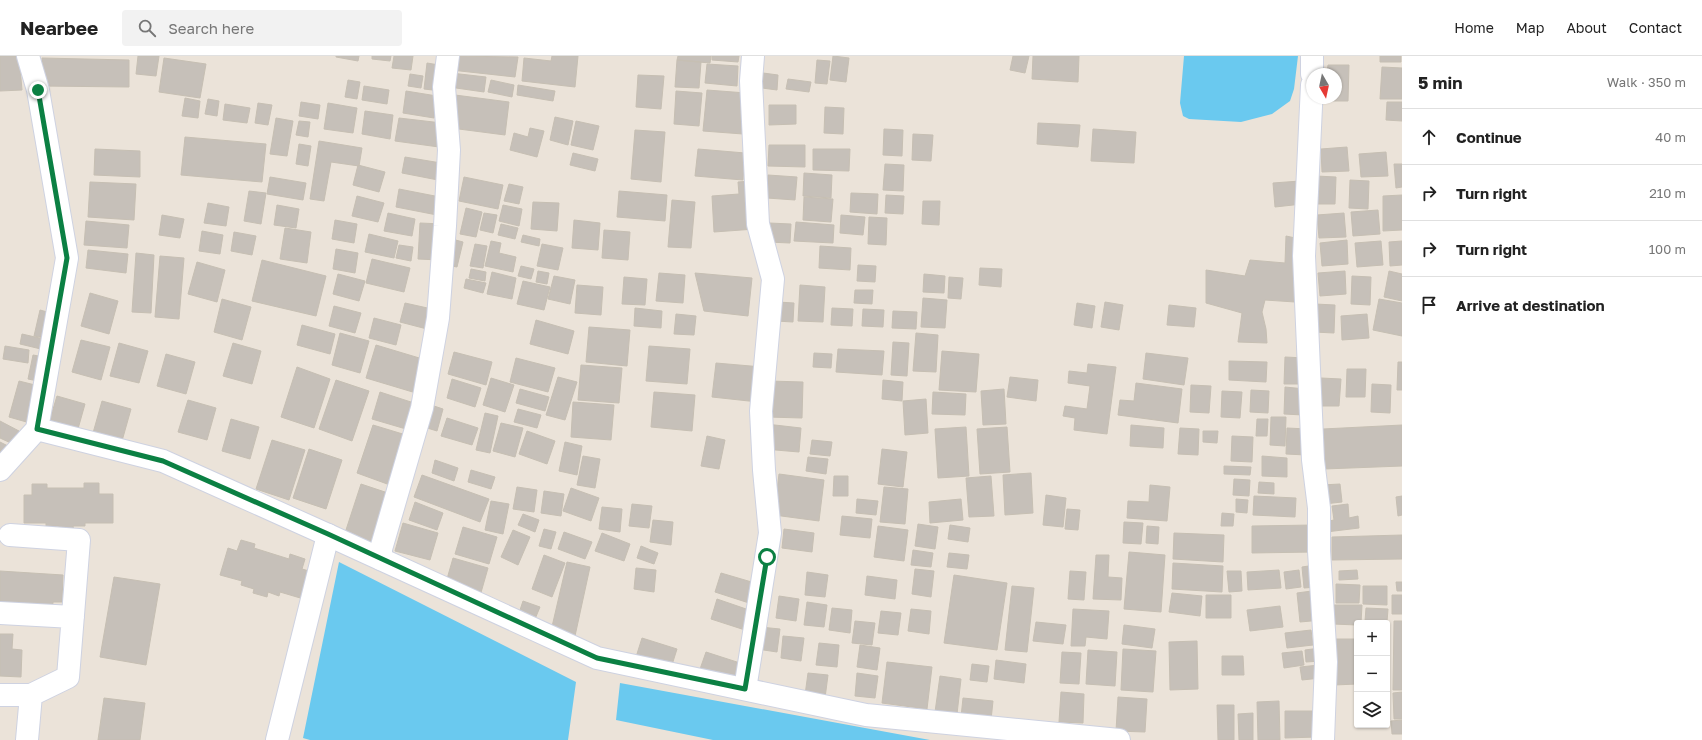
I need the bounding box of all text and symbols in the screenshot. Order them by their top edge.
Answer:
search box [122,10,402,46]
text: Nearbee [20,16,98,39]
icon: search [136,17,158,39]
text: Search here [168,19,254,37]
text: Home [1454,19,1494,36]
text: Map [1516,19,1544,36]
text: About [1566,19,1607,36]
text: Contact [1629,19,1682,36]
north arrow [1306,68,1342,104]
text: 5 min [1418,72,1462,93]
text: Walk · 350 m [1607,74,1686,90]
route end [29,81,47,99]
icon: ahead [1418,126,1440,148]
text: Continue [1456,128,1522,146]
text: 40 m [1655,129,1686,145]
icon: right [1418,182,1440,204]
text: Turn right [1456,184,1527,202]
text: 210 m [1649,185,1686,201]
icon: right [1418,238,1440,260]
text: Turn right [1456,240,1527,258]
text: 100 m [1649,241,1686,257]
icon: arrive [1418,294,1440,316]
text: Arrive at destination [1456,296,1605,314]
route start [758,548,776,566]
map controls [1354,620,1390,728]
button: + [1354,620,1390,656]
button: − [1354,656,1390,692]
button: layers [1354,692,1390,728]

